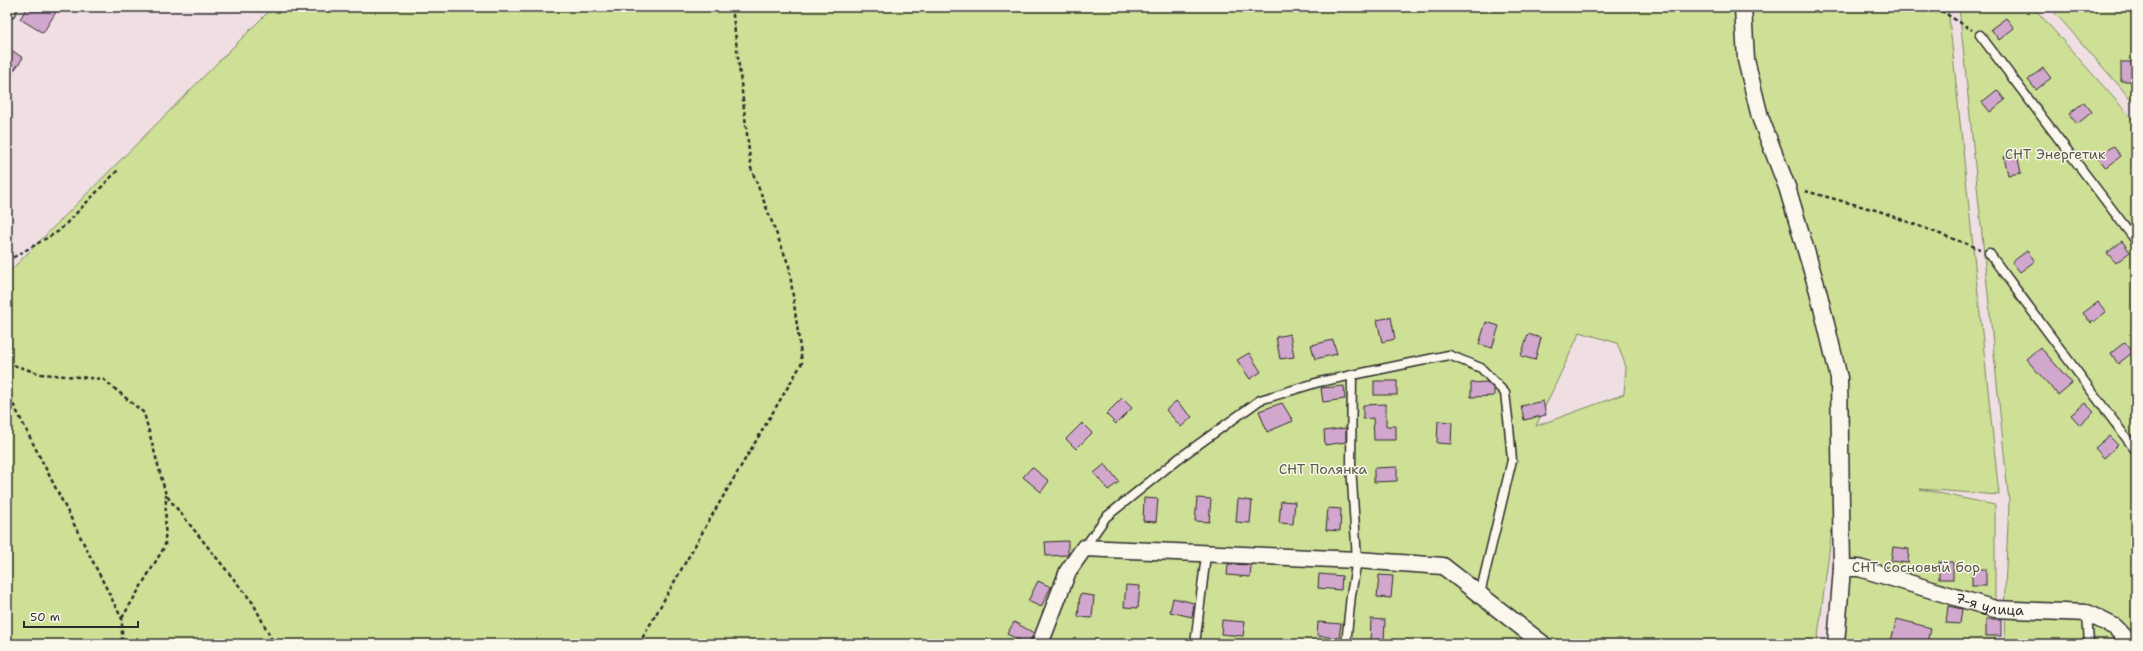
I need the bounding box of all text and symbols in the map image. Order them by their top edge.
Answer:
park label: СНТ Энергетик [2005,145,2106,163]
park label: СНТ Полянка [1279,460,1368,478]
park label: СНТ Сосновый бор [1852,558,1980,576]
street label: 7-я улица [1953,589,2025,619]
scale bar [24,603,138,629]
text: 50 m [30,609,60,625]

